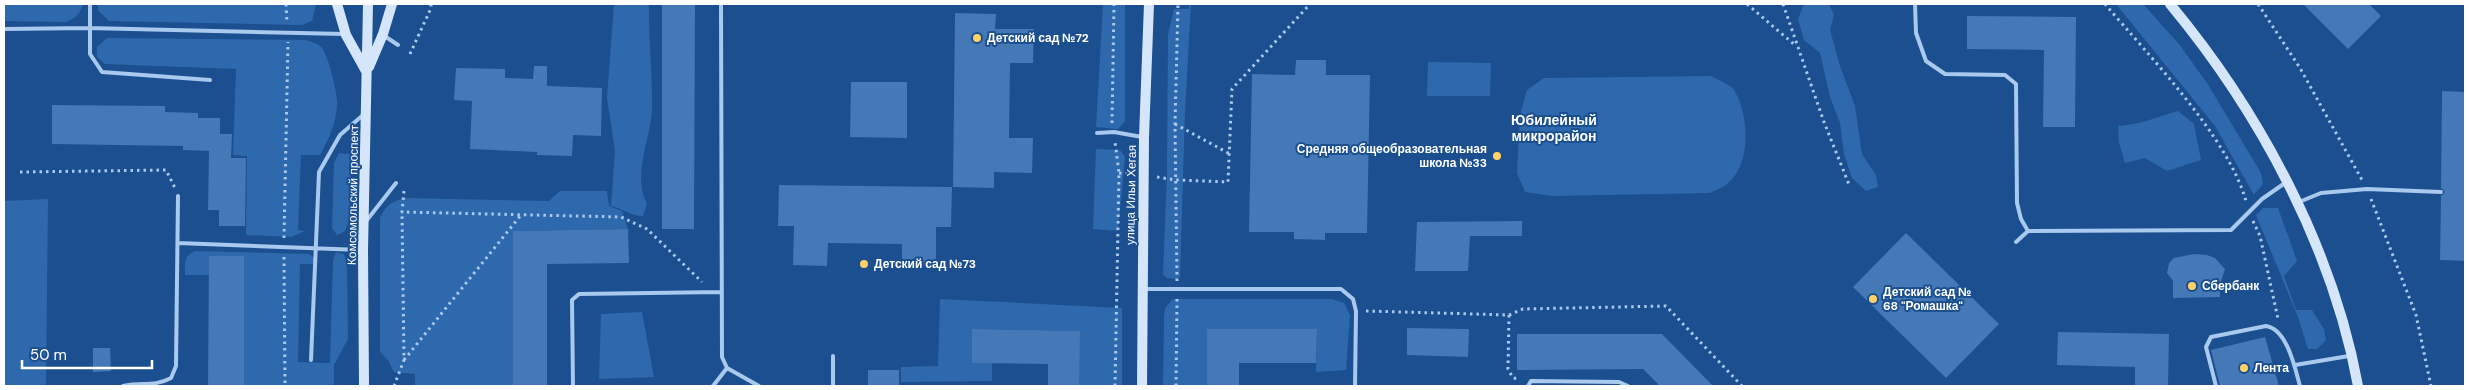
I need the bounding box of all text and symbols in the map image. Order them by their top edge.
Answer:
place label: Детский сад №72 [987,30,1089,46]
marker: Детский сад №72 [971,32,983,44]
district label: Юбилейный микрорайон [1511,111,1597,145]
street label: Комсомольский проспект [344,124,362,265]
place label: Средняя общеобразовательная школа №33 [1297,141,1487,171]
street label: улица Ильи Хегая [1122,145,1140,245]
marker: Средняя общеобразовательная школа №33 [1491,150,1503,162]
place label: Детский сад №73 [874,256,976,272]
marker: Детский сад №73 [858,258,870,270]
place label: Сбербанк [2202,278,2260,294]
marker: Сбербанк [2186,280,2198,292]
place label: Детский сад № 68 "Ромашка" [1883,284,1972,314]
marker: Детский сад № 68 "Ромашка" [1867,293,1879,305]
scale bar [22,338,152,370]
text: 50 m [30,345,67,365]
place label: Лента [2254,360,2289,376]
marker: Лента [2238,362,2250,374]

